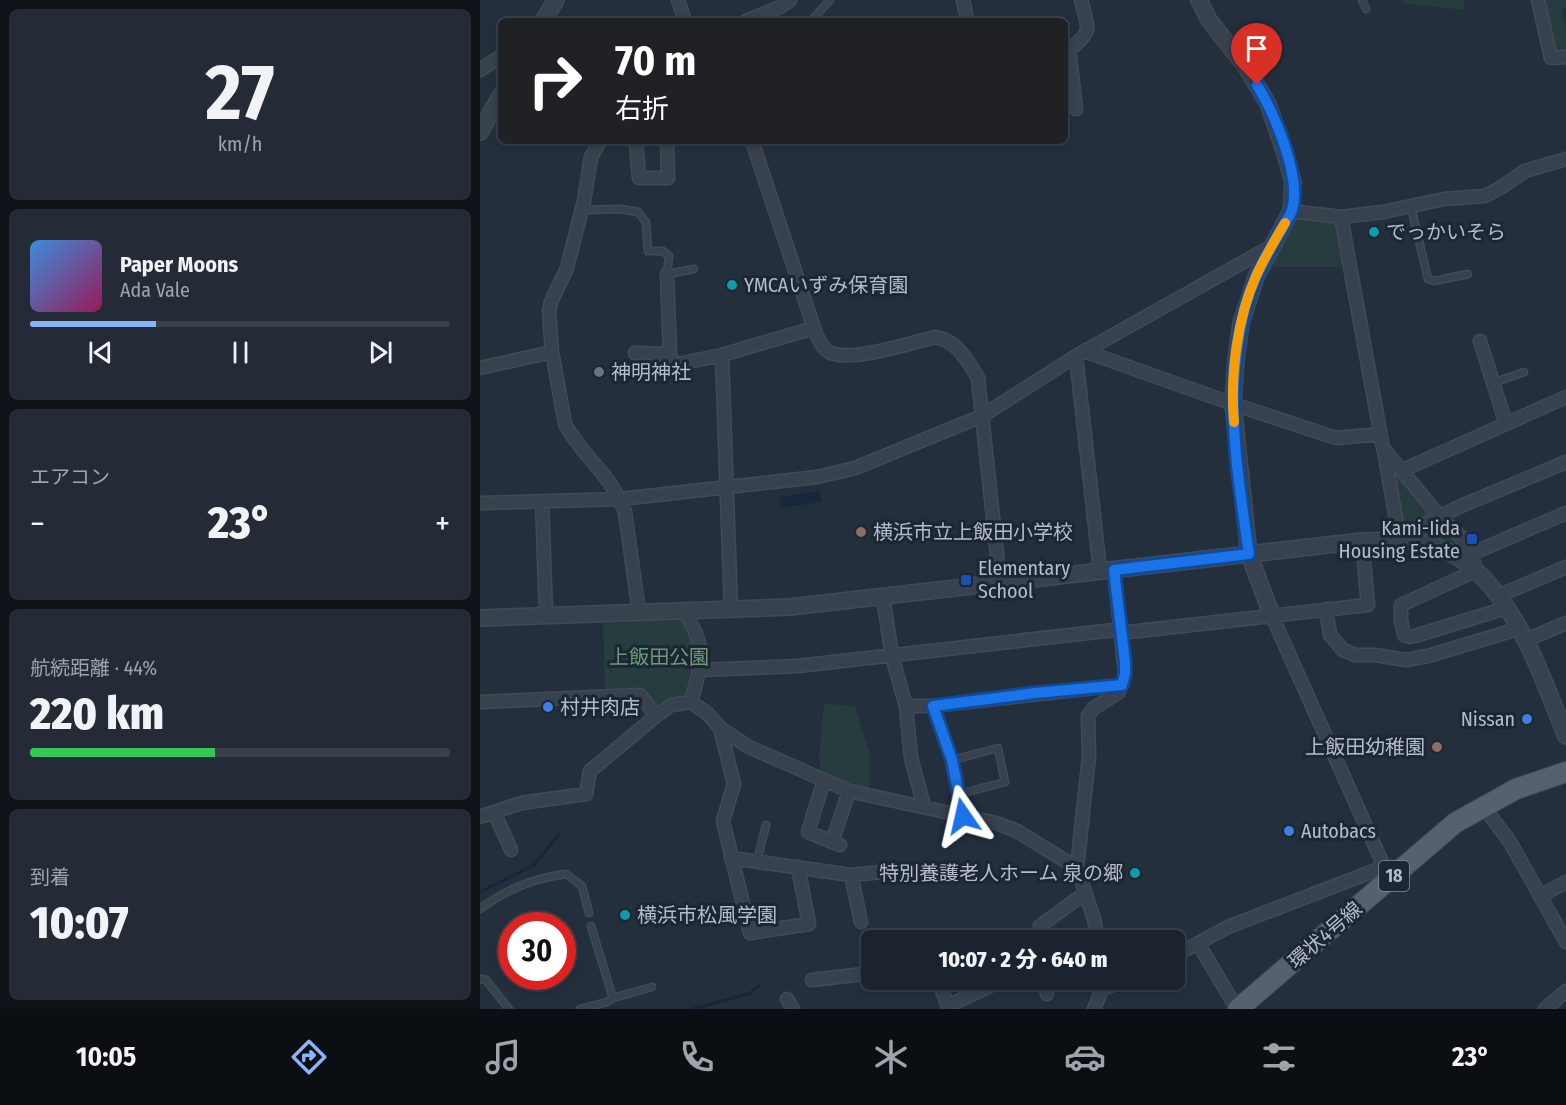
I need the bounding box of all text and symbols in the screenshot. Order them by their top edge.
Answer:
pin [1231,23,1282,85]
icon: arrive [1240,32,1273,65]
text: 70 m [615,36,696,86]
icon: right [516,42,594,120]
text: 27 [206,46,274,140]
text: 右折 [615,93,669,125]
text: km/h [218,132,262,156]
place label: でっかいそら [1386,220,1506,244]
marker: でっかいそら [1367,225,1381,239]
text: Paper Moons [120,251,238,278]
place label: YMCAいずみ保育園 [744,273,908,297]
text: Ada Vale [120,278,190,302]
marker: YMCAいずみ保育園 [725,278,739,292]
icon: previous [84,336,117,369]
icon: pause [224,336,257,369]
icon: next [364,336,397,369]
place label: 神明神社 [611,360,691,384]
marker: 神明神社 [592,365,606,379]
text: エアコン [30,465,110,489]
text: 23° [208,496,272,550]
text: − [30,504,45,544]
text: + [435,504,450,544]
place label: Kami-Iida Housing Estate [1339,516,1460,563]
place label: 横浜市立上飯田小学校 [873,520,1073,544]
marker: 横浜市立上飯田小学校 [854,525,868,539]
marker: Kami-Iida Housing Estate [1465,532,1479,546]
place label: Elementary School [978,556,1070,603]
marker: Elementary School [959,573,973,587]
park label: 上飯田公園 [609,645,709,669]
text: 航続距離 · 44% [30,656,157,680]
text: 220 km [30,687,164,741]
place label: 村井肉店 [560,695,640,719]
marker: 村井肉店 [541,700,555,714]
place label: Nissan [1461,707,1515,731]
marker: Nissan [1520,712,1534,726]
place label: 上飯田幼稚園 [1305,735,1425,759]
marker: 上飯田幼稚園 [1430,740,1444,754]
position arrow [931,784,995,848]
place label: Autobacs [1301,819,1376,843]
marker: Autobacs [1282,824,1296,838]
place label: 特別養護老人ホーム 泉の郷 [879,861,1123,885]
road number: 18 [1379,861,1409,891]
text: 到着 [30,865,70,889]
marker: 特別養護老人ホーム 泉の郷 [1128,866,1142,880]
text: 10:07 [30,896,128,950]
street label: 環状4号線 [1283,897,1367,973]
place label: 横浜市松風学園 [637,903,777,927]
marker: 横浜市松風学園 [618,908,632,922]
speed limit sign: 30 [498,912,576,990]
text: 10:07 · 2 分 · 640 m [938,946,1108,973]
icon: directions [288,1036,330,1078]
icon: music [482,1036,524,1078]
icon: phone [676,1036,718,1078]
icon: climate [870,1036,912,1078]
icon: car [1064,1036,1106,1078]
icon: filters [1258,1036,1300,1078]
text: 10:05 [76,1041,136,1073]
text: 23° [1452,1041,1490,1073]

